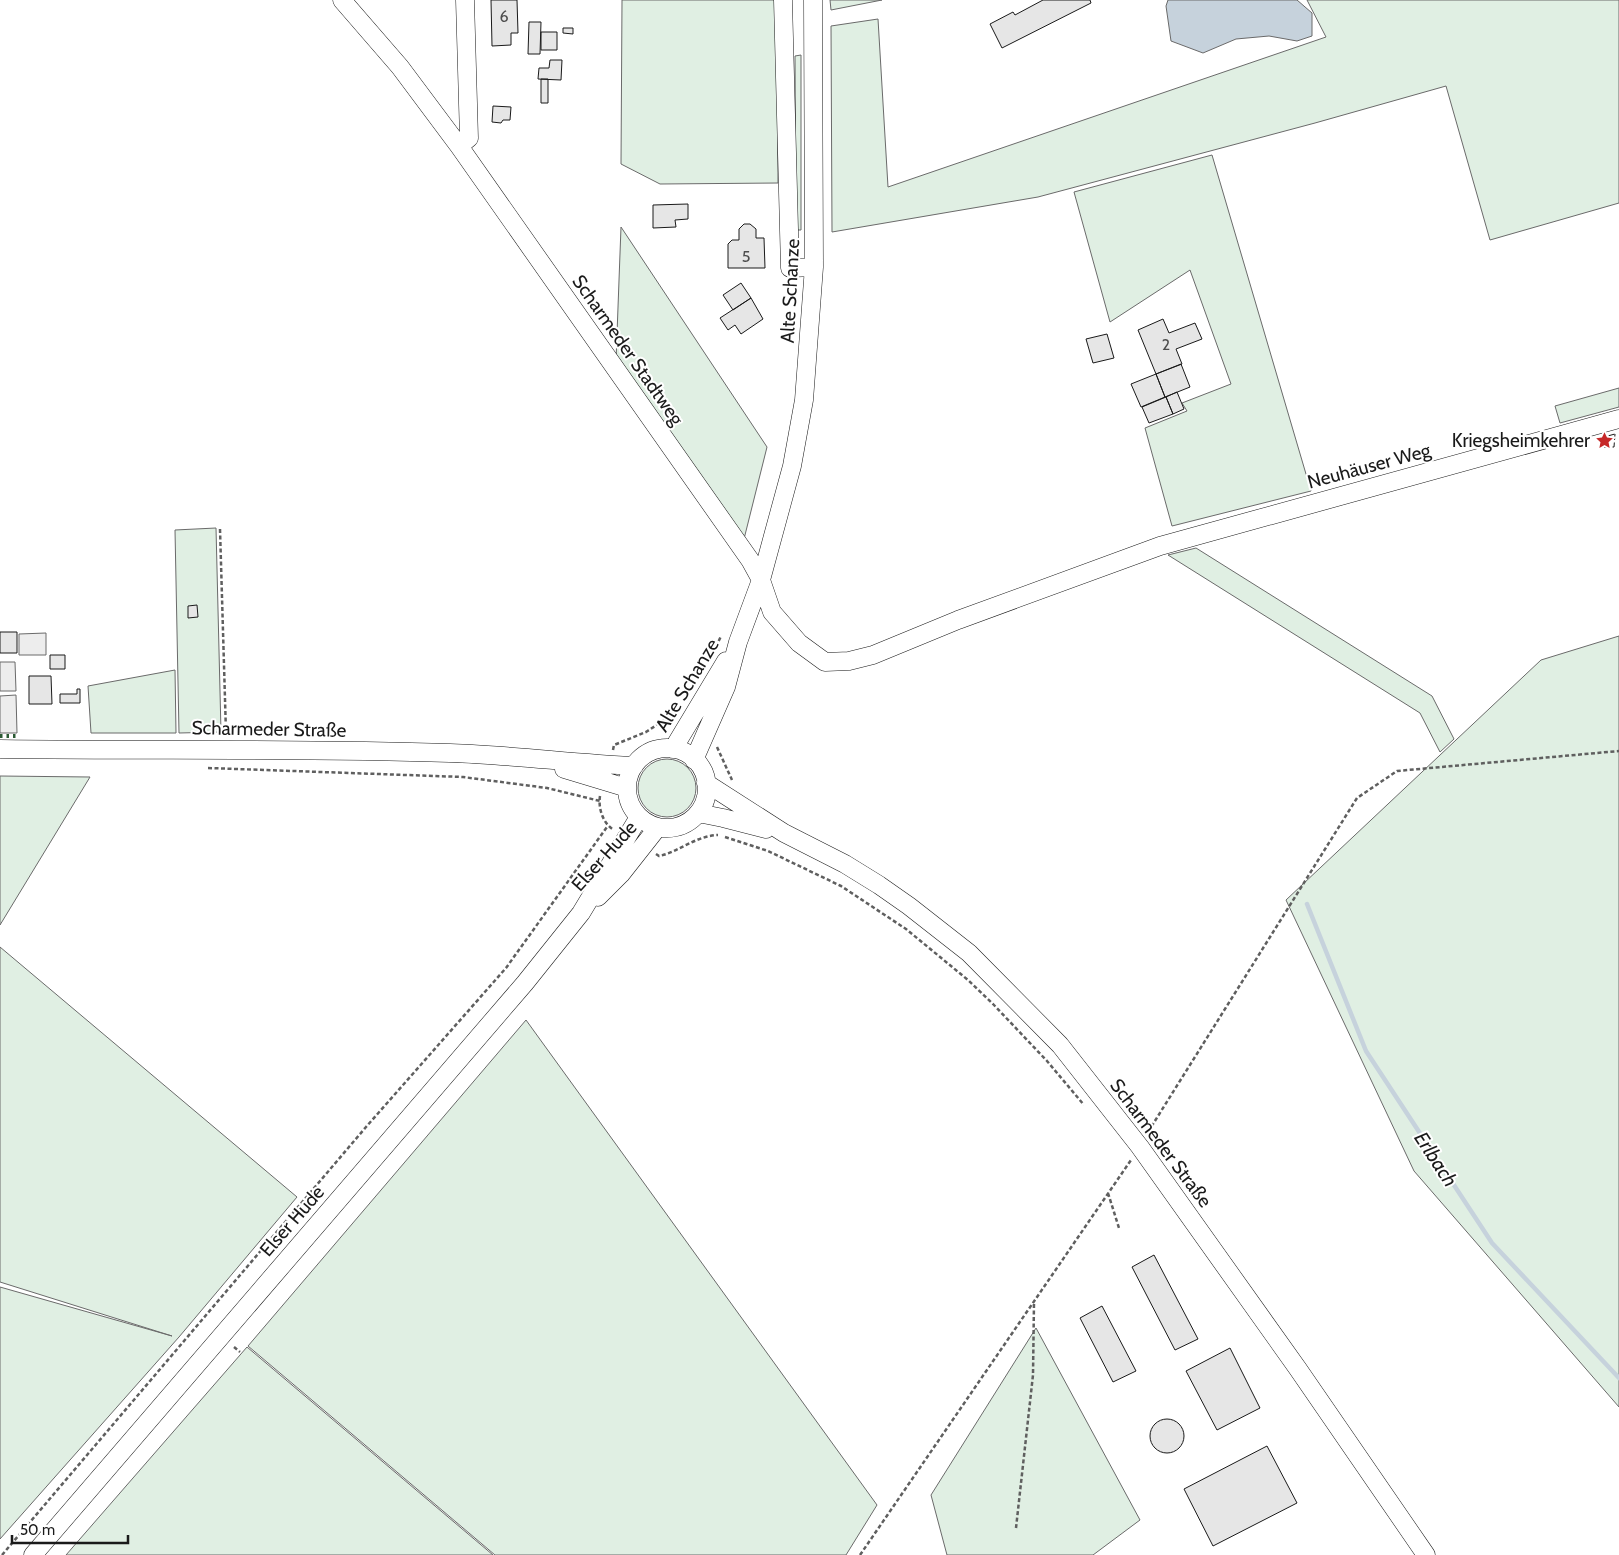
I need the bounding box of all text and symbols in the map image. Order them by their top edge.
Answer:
house number: 6 [499,7,509,26]
street label: Alte Schanze [776,238,804,344]
house number: 5 [742,247,750,266]
street label: Scharmeder Stadtweg [567,270,689,430]
house number: 2 [1162,335,1170,354]
place label: Kriegsheimkehrer [1452,429,1590,452]
place icon: Kriegsheimkehrer [1594,430,1614,450]
street label: Neuhäuser Weg [1305,438,1434,493]
street label: Alte Schanze [650,634,724,736]
street label: Scharmeder Straße [191,716,347,742]
street label: Elser Hude [567,816,642,896]
street label: Scharmeder Straße [1105,1074,1217,1212]
water label: Erlbach [1409,1127,1463,1191]
street label: Elser Hude [255,1181,329,1261]
scale bar [12,1512,129,1544]
text: 50 m [20,1521,55,1539]

